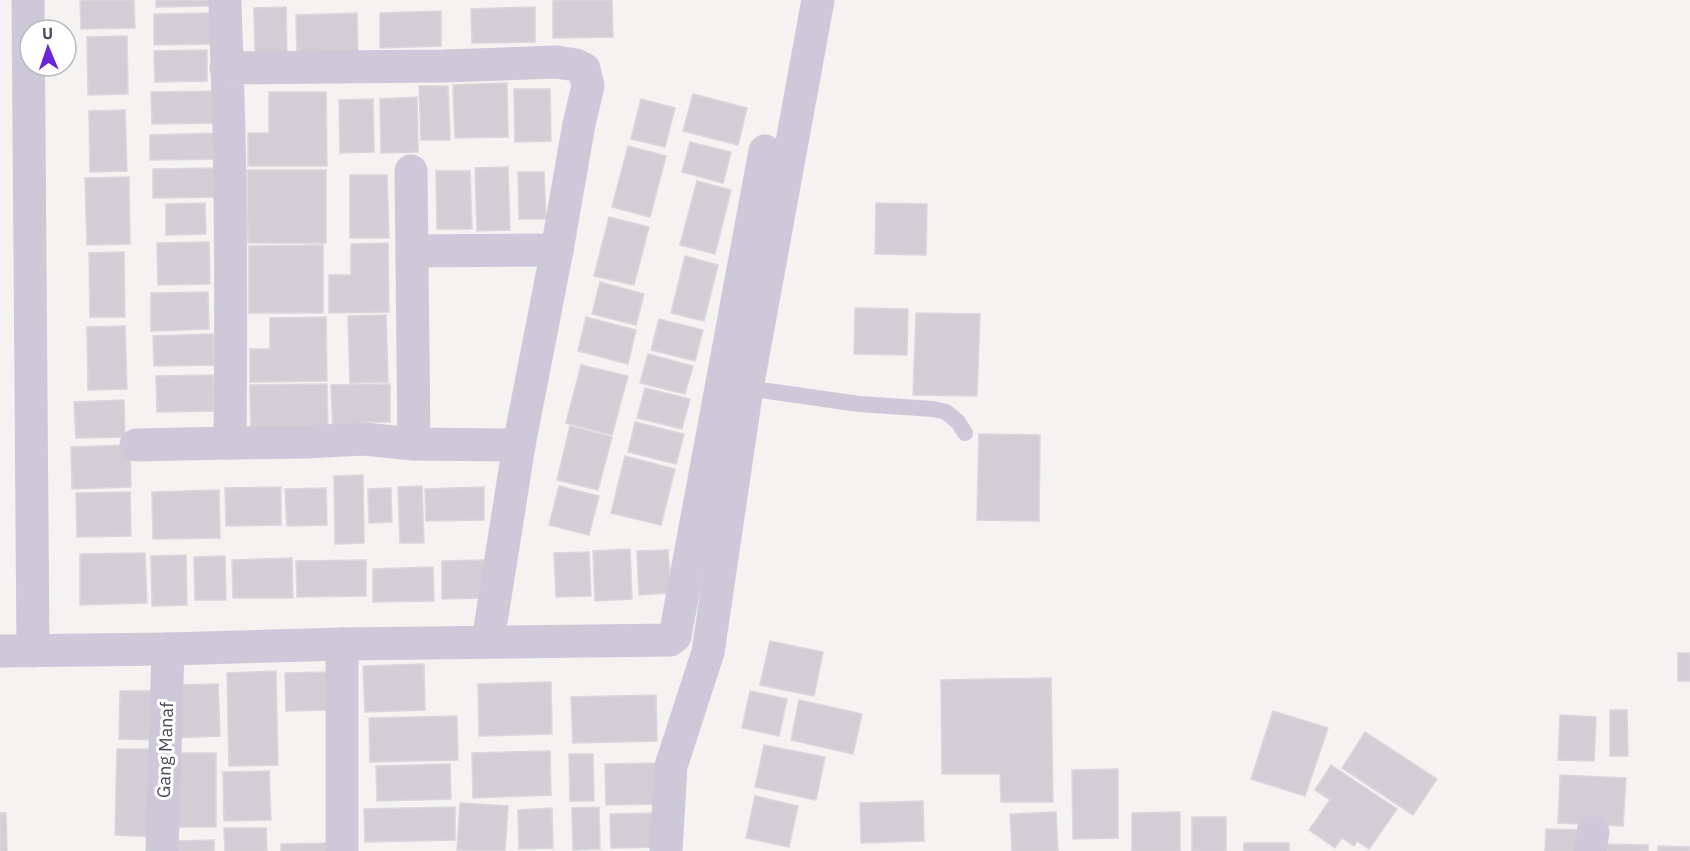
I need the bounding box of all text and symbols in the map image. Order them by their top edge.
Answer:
north arrow [18,18,78,78]
text: U [42,23,53,43]
street label: Gang Manaf [152,701,178,798]

